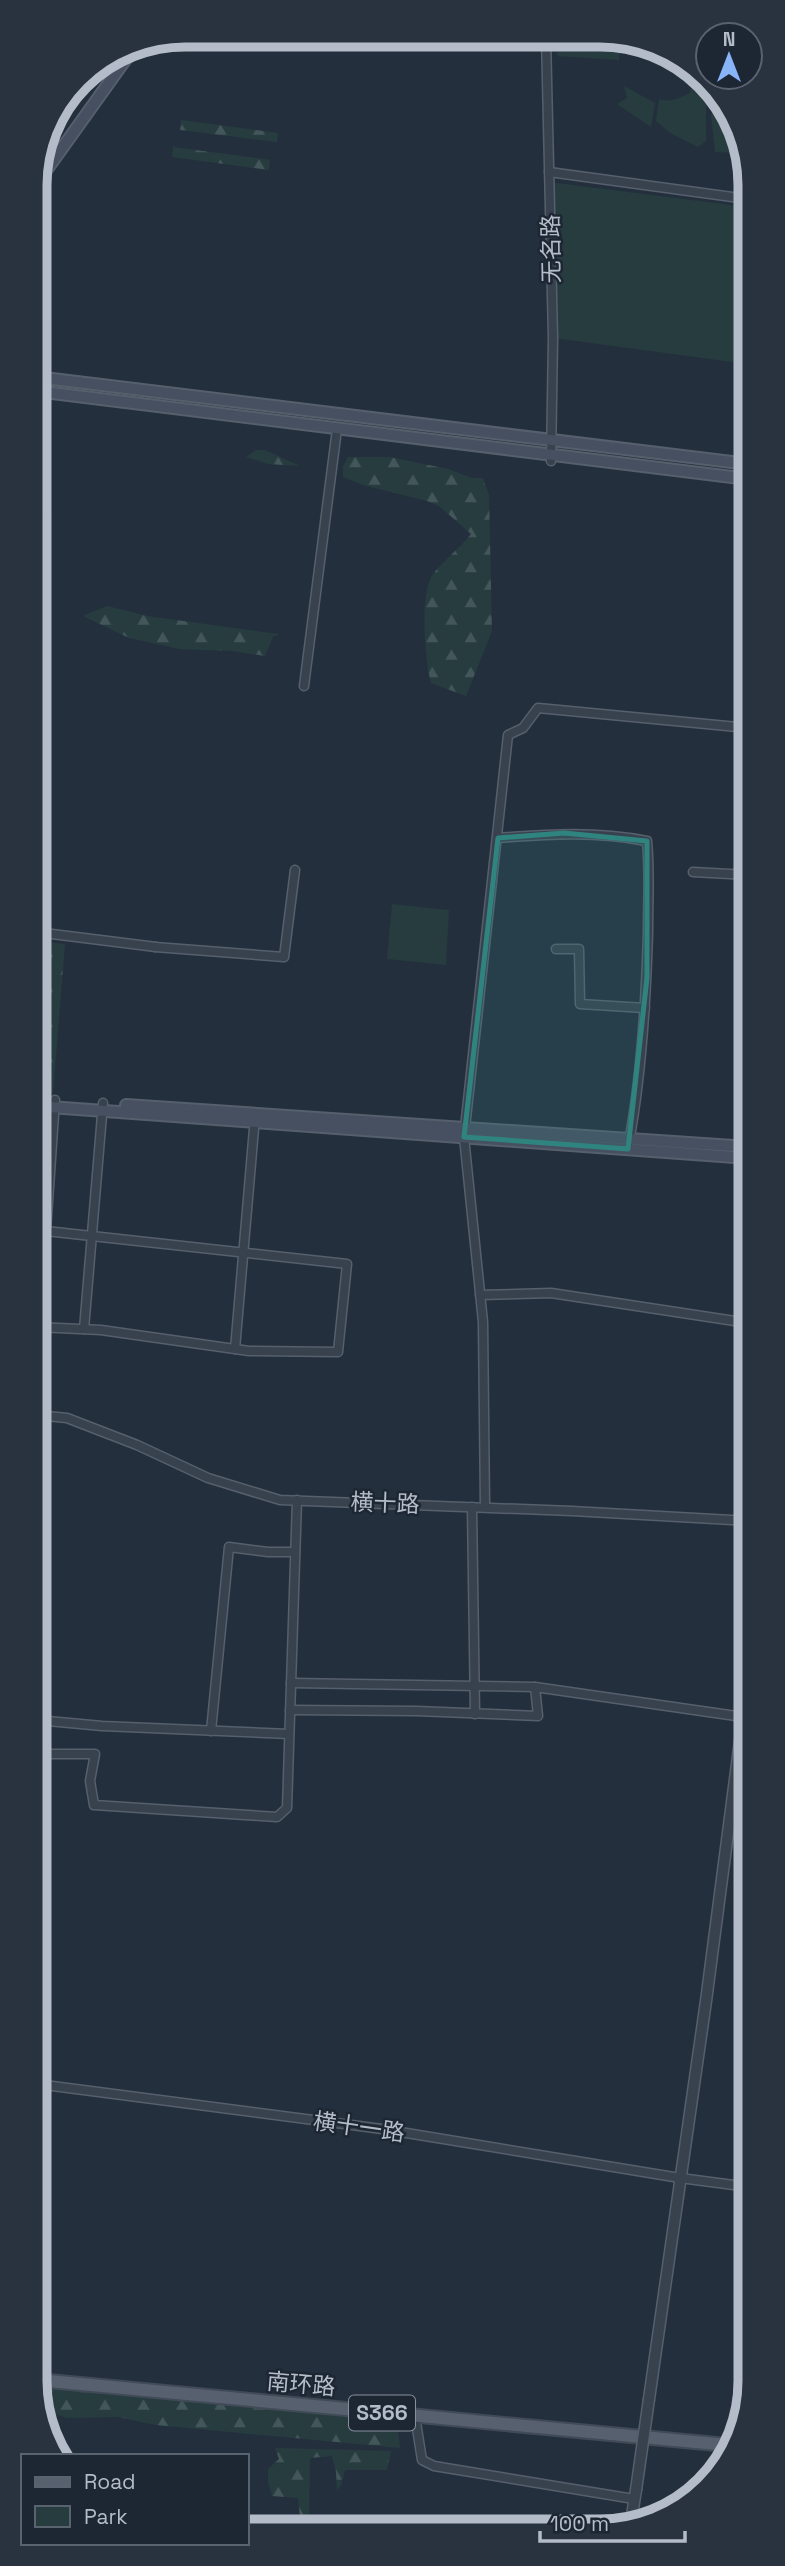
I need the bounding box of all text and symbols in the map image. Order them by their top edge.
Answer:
north arrow [694,21,764,91]
text: N [723,27,735,52]
street label: 无名路 [535,214,567,284]
street label: 横十路 [350,1487,420,1519]
street label: 横十一路 [311,2106,407,2148]
street label: 南环路 [265,2366,337,2402]
road number: S366 [349,2396,415,2430]
legend [21,2454,248,2545]
text: Road [84,2468,136,2495]
scale bar [540,2500,685,2544]
text: Park [84,2503,128,2530]
text: 100 m [550,2510,609,2537]

